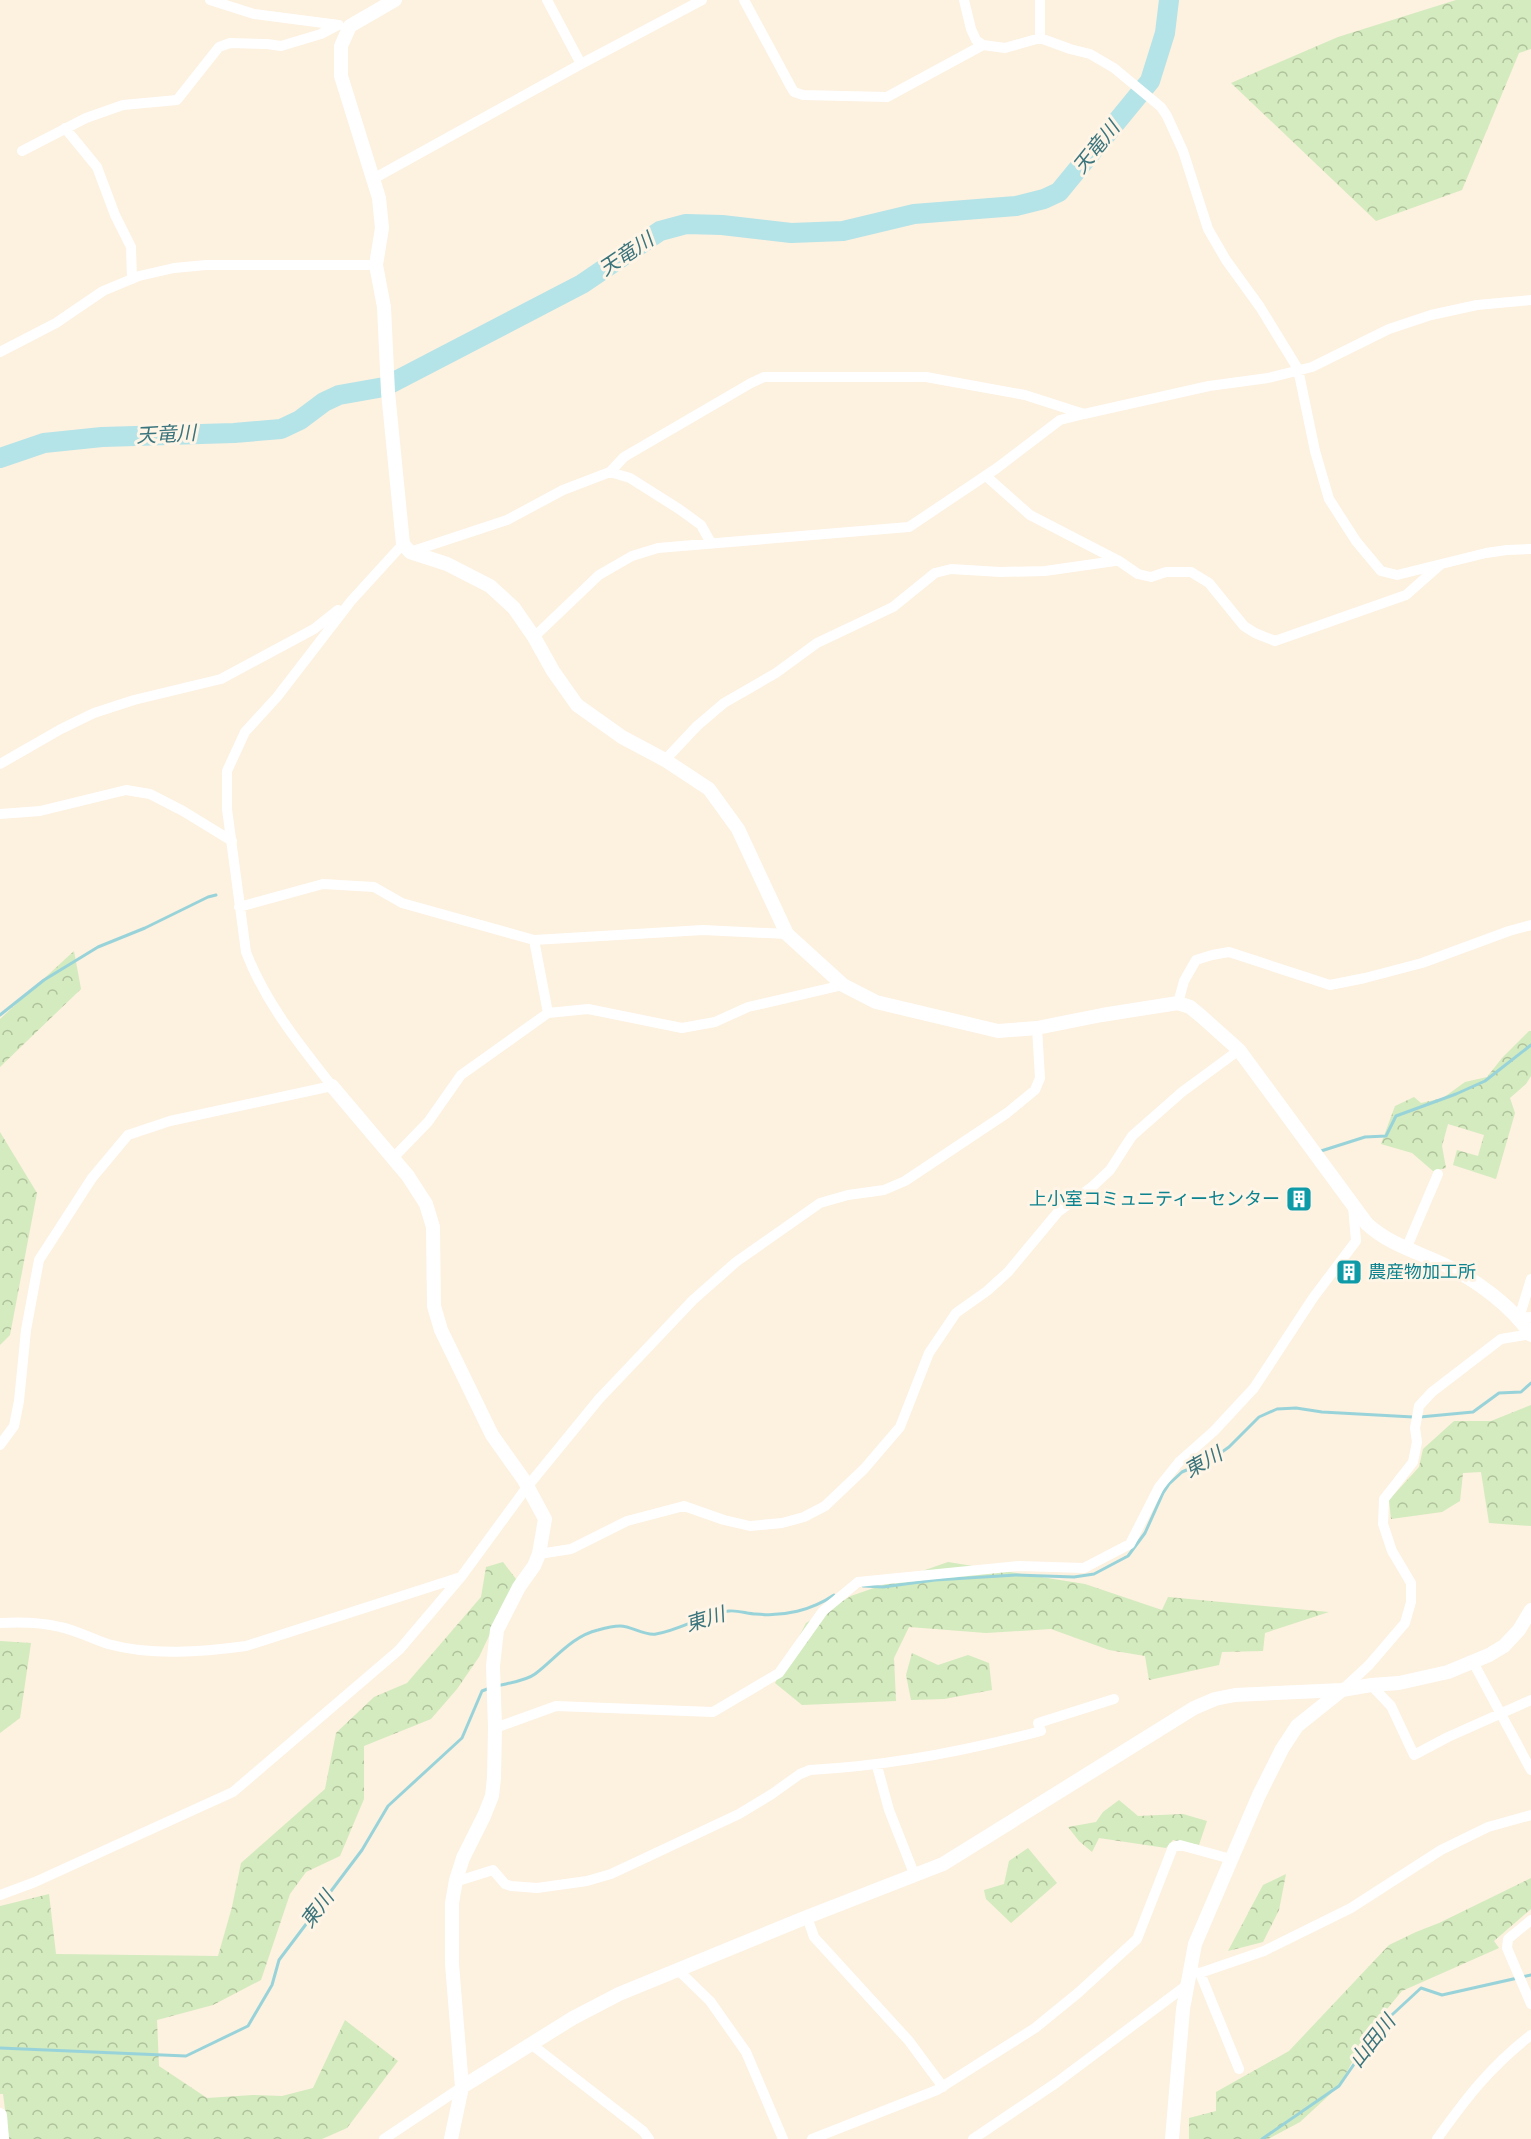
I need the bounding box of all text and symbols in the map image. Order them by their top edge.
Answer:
water label: 天竜川 [1067,114,1125,177]
water label: 天竜川 [594,225,659,280]
water label: 天竜川 [135,419,199,447]
building icon: 上小室コミュニティーセンター [1284,1184,1314,1214]
place label: 上小室コミュニティーセンター [1029,1187,1280,1209]
building icon: 農産物加工所 [1334,1257,1364,1287]
place label: 農産物加工所 [1368,1260,1476,1282]
water label: 東川 [1179,1440,1228,1482]
water label: 東川 [682,1600,729,1635]
water label: 東川 [295,1884,339,1932]
water label: 山田川 [1343,2008,1400,2071]

